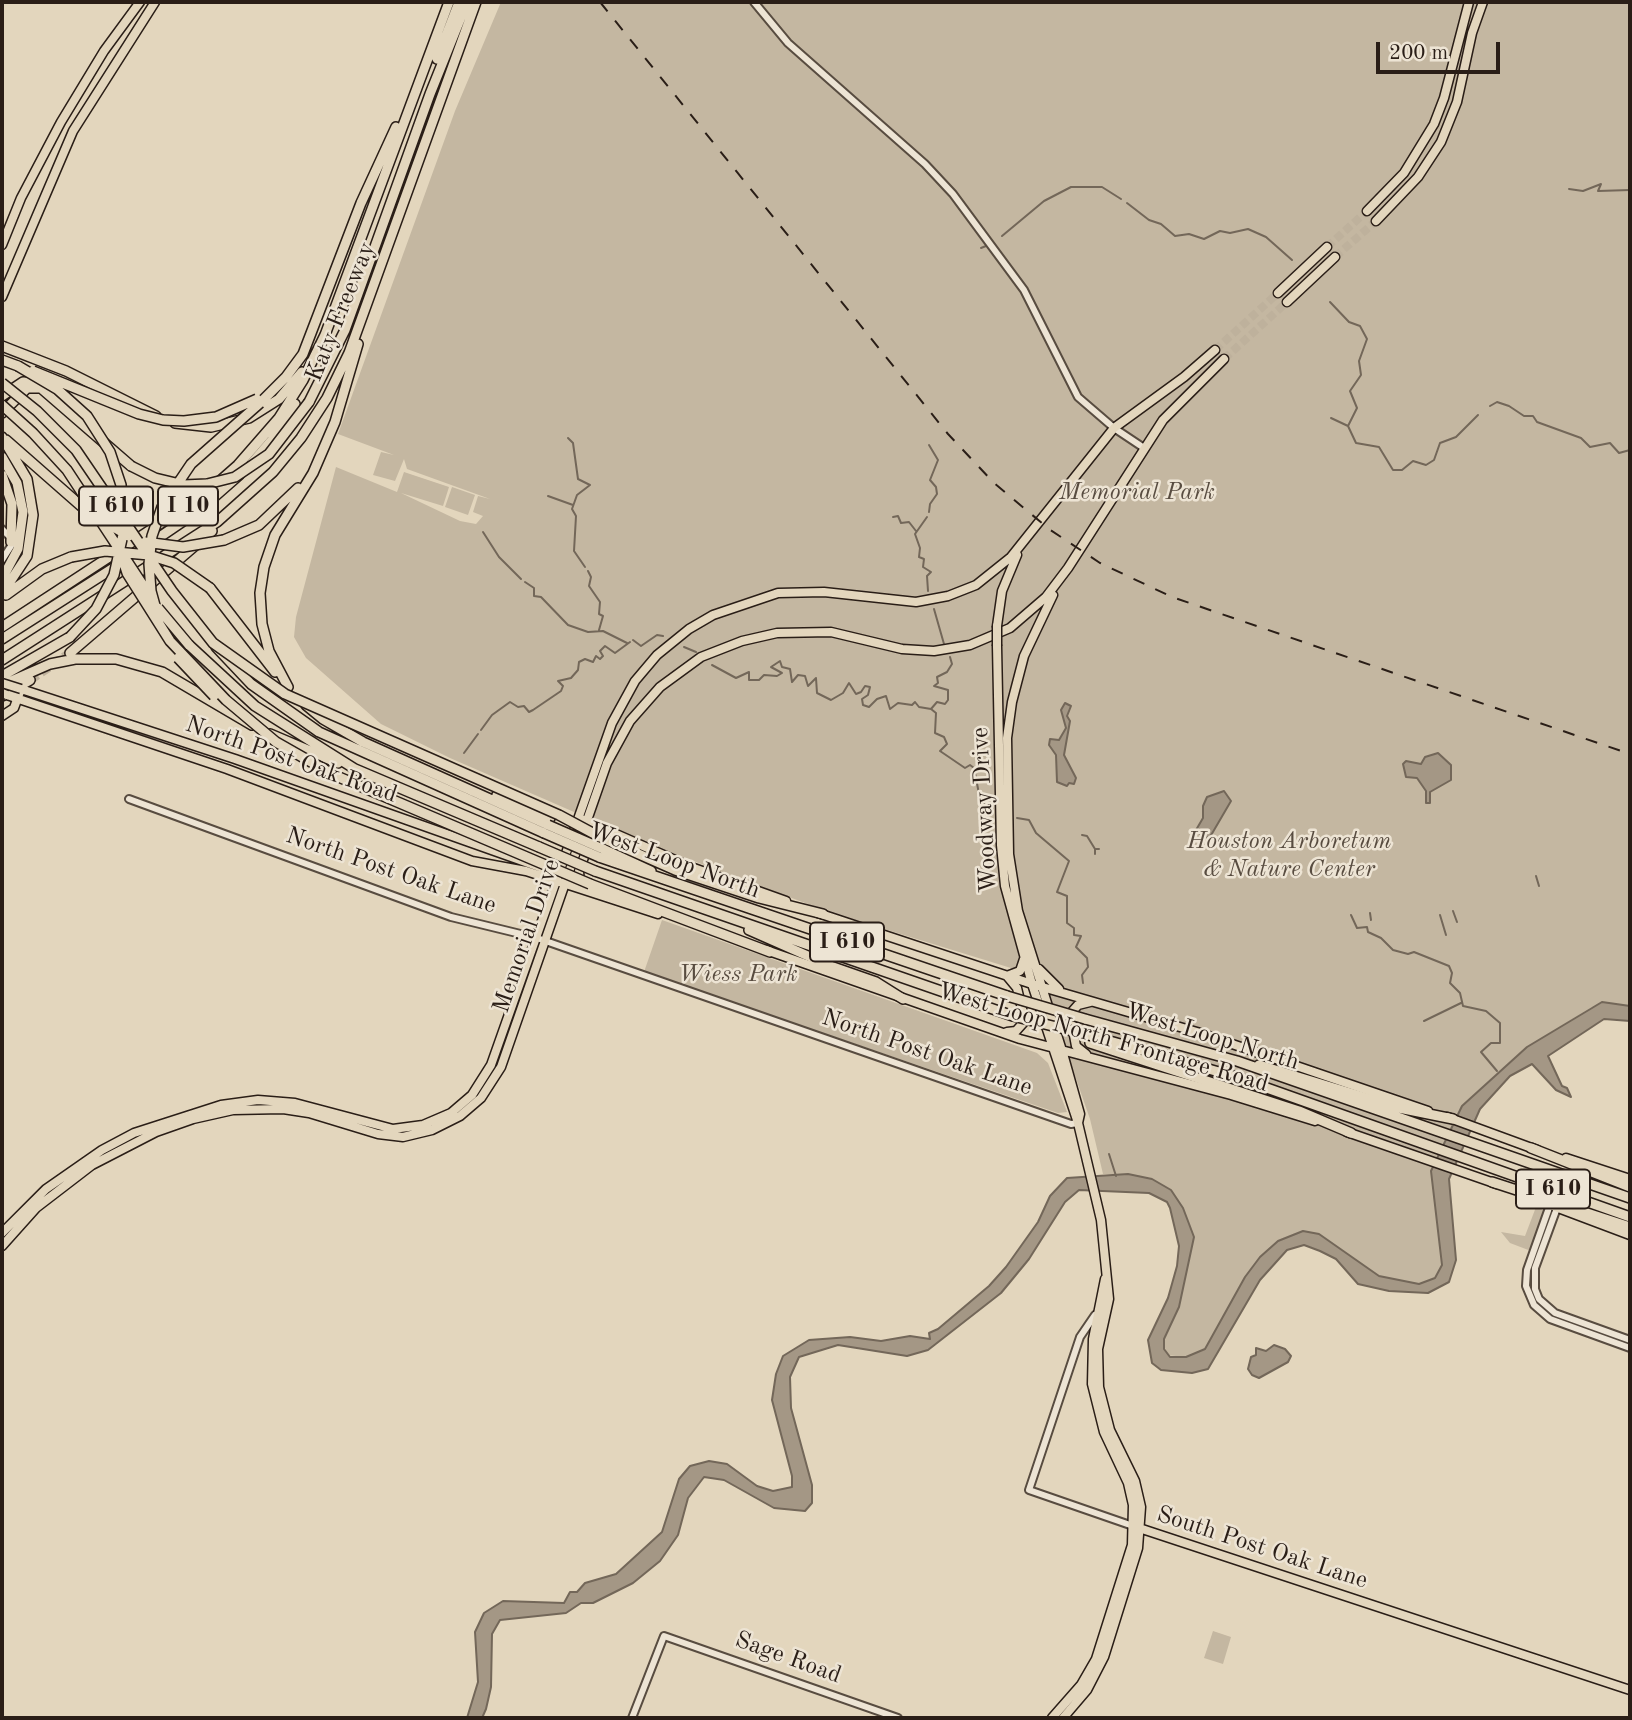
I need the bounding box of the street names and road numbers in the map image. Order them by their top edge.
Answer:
street label: Katy Freeway [300,238,382,386]
road number: I 610 [79,486,153,526]
road number: I 10 [158,486,218,526]
street label: North Post Oak Road [181,710,401,810]
street label: Woodway Drive [966,726,1004,894]
street label: West Loop North [584,817,764,905]
street label: North Post Oak Lane [282,821,500,921]
street label: Memorial Drive [487,855,567,1017]
road number: I 610 [810,923,884,962]
street label: West Loop North Frontage Road [934,977,1272,1099]
street label: West Loop North [1121,997,1303,1077]
street label: North Post Oak Lane [818,1003,1036,1103]
road number: I 610 [1516,1170,1590,1208]
street label: South Post Oak Lane [1153,1500,1371,1596]
street label: Sage Road [731,1625,845,1691]

